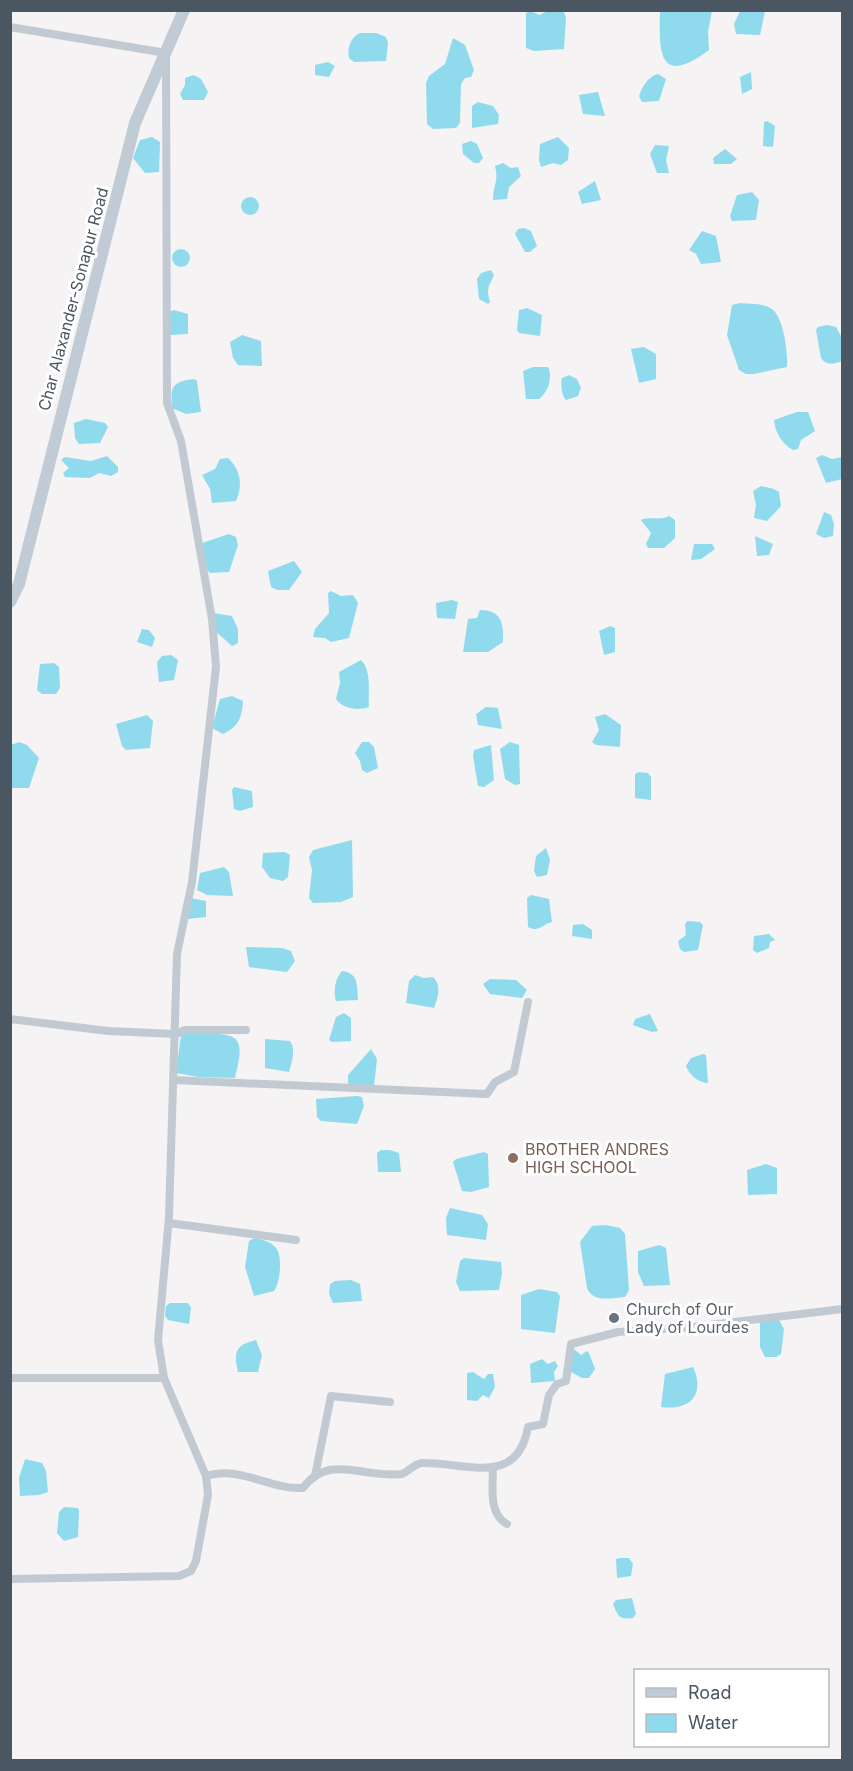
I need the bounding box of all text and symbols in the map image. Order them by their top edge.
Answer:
street label: Char Alaxander-Sonapur Road [34,185,112,413]
place label: BROTHER ANDRES HIGH SCHOOL [525,1139,669,1177]
marker: BROTHER ANDRES HIGH SCHOOL [506,1151,520,1165]
place label: Church of Our Lady of Lourdes [626,1299,749,1337]
marker: Church of Our Lady of Lourdes [607,1311,621,1325]
legend [634,1669,829,1747]
text: Road [688,1682,731,1703]
text: Water [688,1712,738,1733]

